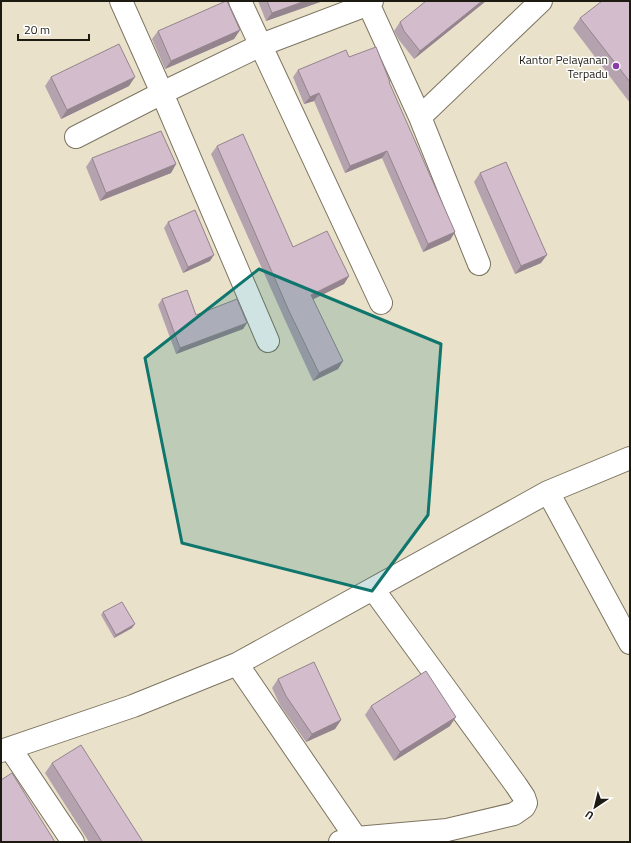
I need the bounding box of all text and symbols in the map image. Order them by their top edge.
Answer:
scale bar [18,16,89,42]
text: 20 m [24,20,50,39]
place label: Kantor Pelayanan Terpadu [519,50,608,83]
marker: Kantor Pelayanan Terpadu [611,61,621,71]
north arrow [575,787,615,827]
text: U [582,807,597,824]

